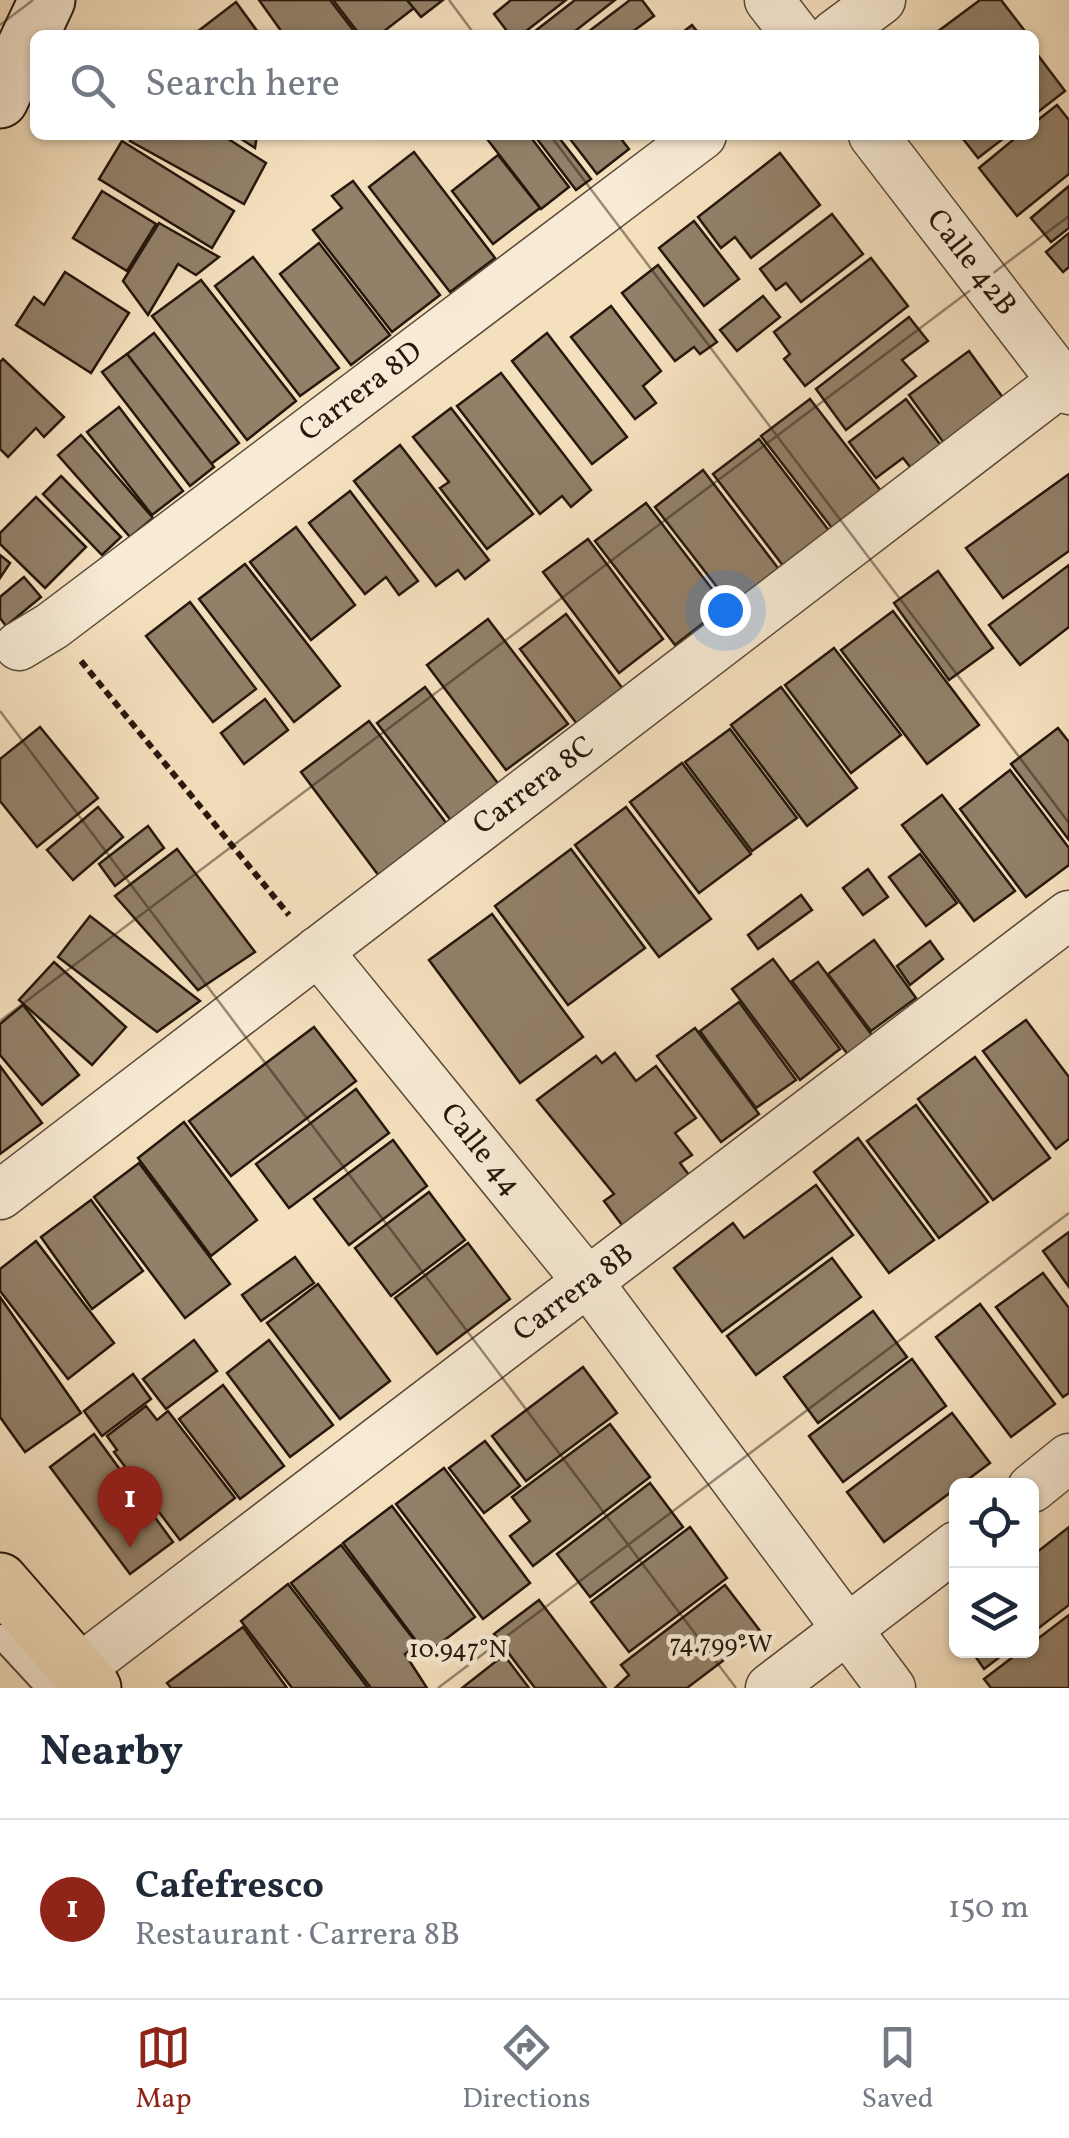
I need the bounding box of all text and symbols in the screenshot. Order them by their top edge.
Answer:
search box [30,30,1039,140]
icon: search [65,58,120,113]
text: Search here [145,59,340,112]
street label: Calle 42B [916,201,1026,325]
street label: Carrera 8D [291,332,431,452]
your location [700,585,751,636]
street label: Carrera 8C [465,726,603,846]
street label: Calle 44 [430,1095,530,1205]
street label: Carrera 8B [505,1234,643,1352]
pin: 1 [98,1466,162,1548]
map controls [949,1478,1039,1658]
button: locate [949,1478,1039,1568]
button: layers [949,1568,1039,1658]
text: 74.799°W [669,1628,773,1663]
text: 10.947°N [409,1633,507,1668]
text: Nearby [40,1724,183,1783]
text: Cafefresco [135,1861,324,1914]
text: 1 [66,1887,79,1931]
text: 150 m [948,1887,1029,1931]
text: Restaurant · Carrera 8B [135,1914,460,1958]
tab: Map [135,2020,191,2119]
tab: Directions [462,2020,591,2119]
tab: Saved [861,2020,934,2119]

